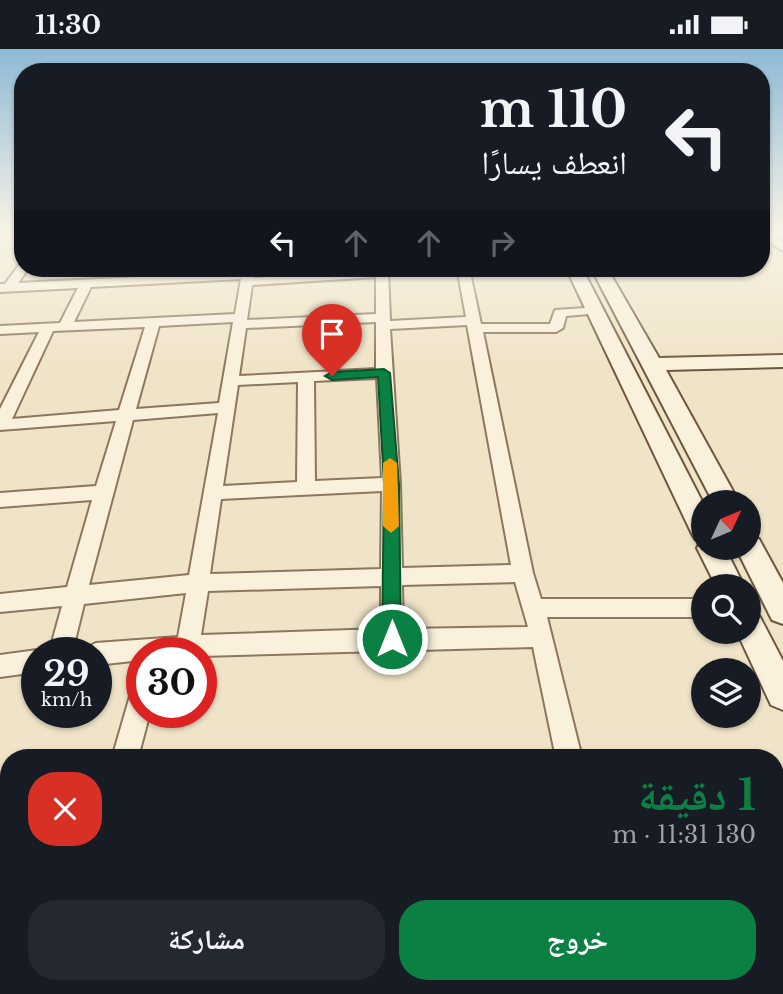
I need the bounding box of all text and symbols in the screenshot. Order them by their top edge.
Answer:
text: 11:30 [35,9,101,41]
text: 110 m [480,79,627,140]
icon: left [651,91,742,182]
text: انعطف يسارًا [482,143,627,183]
icon: left [264,224,302,262]
icon: ahead [337,224,375,262]
icon: ahead [410,224,448,262]
icon: right [483,224,521,262]
pin [302,304,362,376]
icon: arrive [313,315,351,353]
north arrow [691,490,761,560]
map controls [691,490,761,728]
button: search [691,574,761,644]
position arrow [355,602,429,676]
speed limit sign: 30 [126,637,217,728]
text: 29 [43,652,90,695]
button: layers [691,658,761,728]
text: km/h [41,689,92,711]
text: 1 دقيقة [638,769,756,821]
button: close [28,772,102,846]
text: 130 m · 11:31 [613,821,756,849]
button: مشاركة [28,900,385,980]
button: خروج [399,900,756,980]

